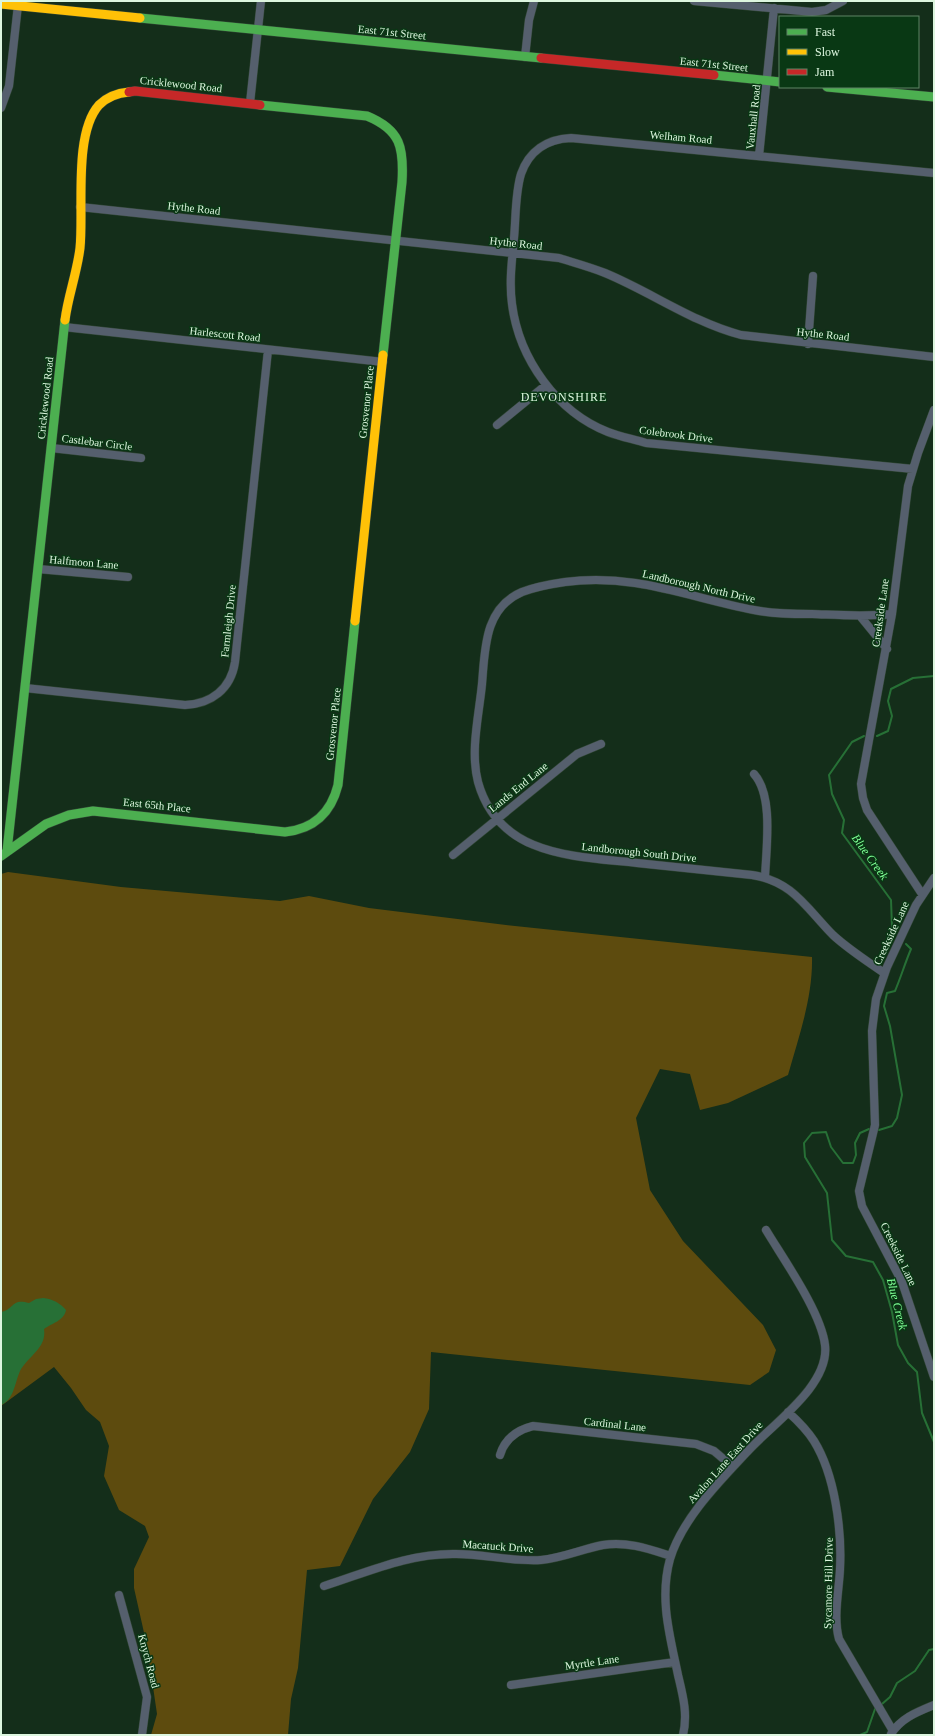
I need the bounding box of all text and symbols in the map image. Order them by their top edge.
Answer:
legend [779,16,919,88]
street label: East 71st Street [357,22,427,42]
text: Fast [815,25,836,39]
text: Slow [815,45,840,59]
street label: East 71st Street [679,54,749,74]
text: Jam [815,65,835,79]
street label: Cricklewood Road [139,74,223,94]
street label: Vauxhall Road [744,84,762,150]
street label: Welham Road [649,128,713,146]
street label: Hythe Road [167,199,221,217]
street label: Hythe Road [489,234,543,252]
street label: Harlescott Road [189,324,262,344]
street label: Hythe Road [796,325,850,343]
street label: Cricklewood Road [35,356,55,440]
street label: Grosvenor Place [356,365,376,439]
district label: DEVONSHIRE [521,390,607,404]
street label: Colebrook Drive [638,424,714,444]
street label: Castlebar Circle [61,432,133,452]
street label: Halfmoon Lane [49,553,119,571]
street label: Landborough North Drive [641,567,757,605]
street label: Creekside Lane [869,578,891,648]
street label: Farmleigh Drive [218,584,238,658]
street label: Grosvenor Place [323,687,343,761]
street label: Lands End Lane [486,760,550,814]
street label: East 65th Place [123,795,191,815]
water label: Blue Creek [849,831,892,883]
street label: Landborough South Drive [581,840,697,864]
street label: Creekside Lane [871,899,911,967]
street label: Creekside Lane [879,1220,920,1288]
water label: Blue Creek [884,1276,910,1332]
street label: Cardinal Lane [583,1415,647,1433]
street label: Avalon Lane East Drive [685,1419,765,1505]
street label: Sycamore Hill Drive [821,1537,835,1629]
street label: Macatuck Drive [462,1538,534,1554]
street label: Knych Road [136,1633,162,1690]
street label: Myrtle Lane [564,1652,620,1672]

